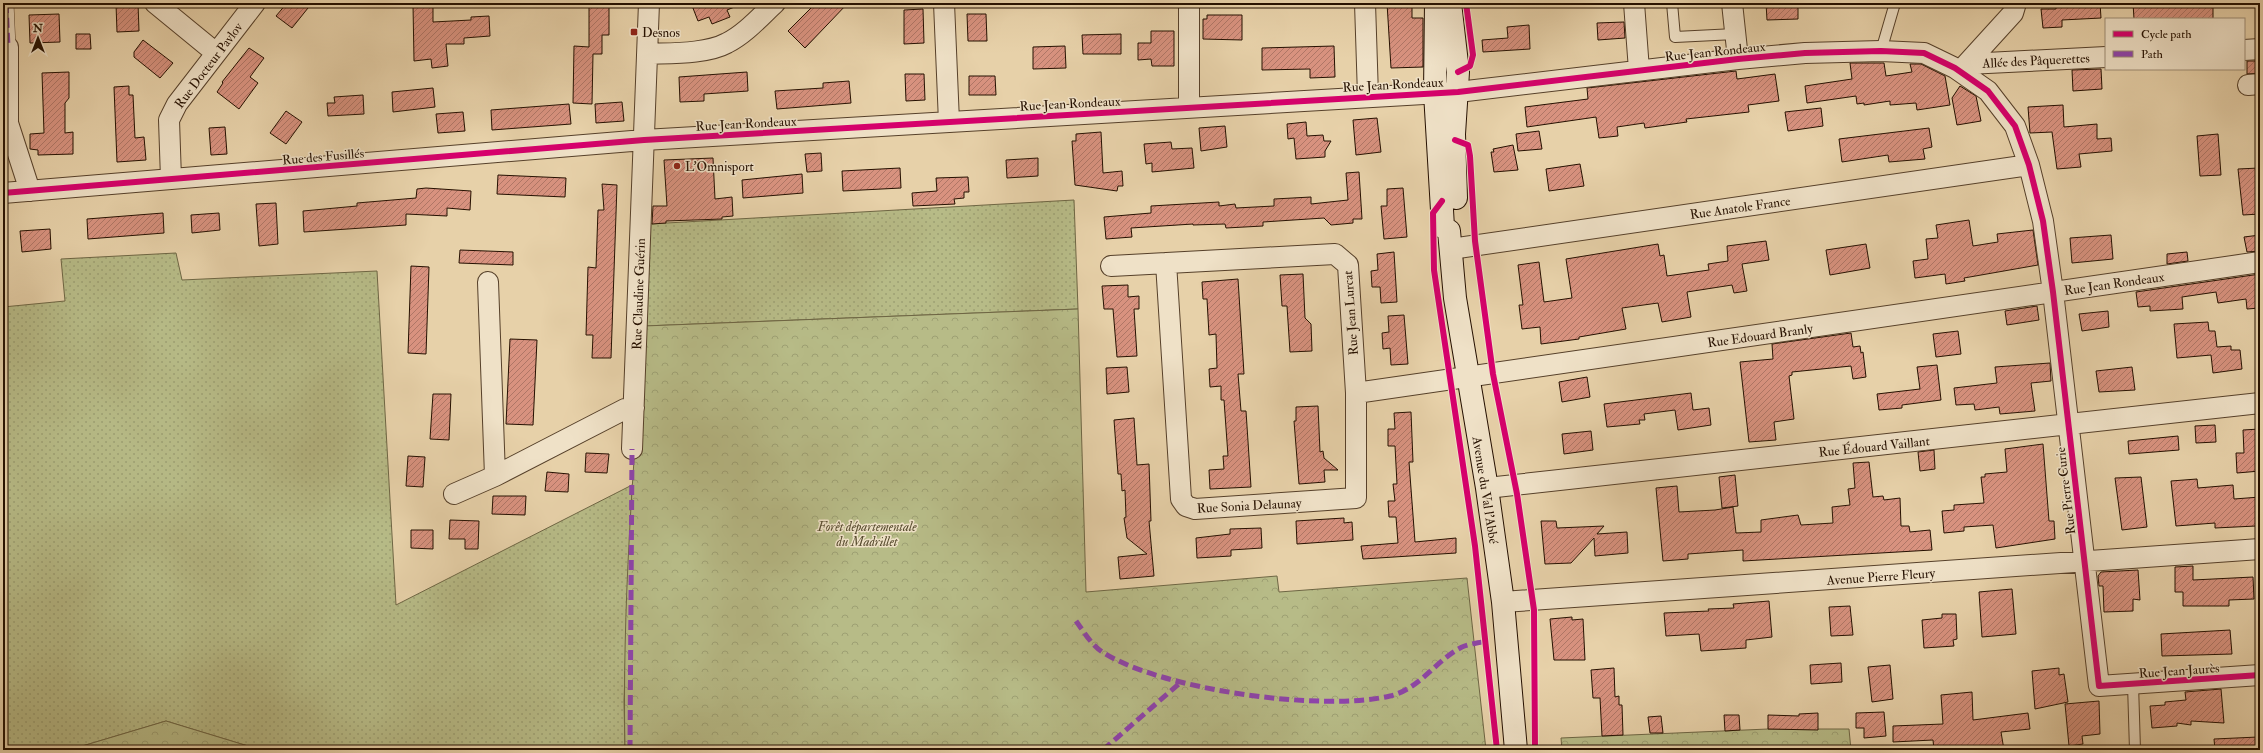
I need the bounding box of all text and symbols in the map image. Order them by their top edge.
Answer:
north arrow [18,18,58,58]
legend [2105,18,2245,70]
street label: Rue Docteur Pavlov [171,19,246,112]
text: N [32,22,44,35]
place label: Desnos [642,25,680,41]
marker: Desnos [629,27,639,37]
text: Cycle path [2141,27,2192,42]
street label: Rue Jean Rondeaux [1664,39,1766,65]
text: Path [2141,47,2164,62]
street label: Allée des Pâquerettes [1981,50,2091,72]
street label: Rue Jean Rondeaux [1342,74,1444,96]
street label: Rue Jean Rondeaux [1019,93,1121,115]
street label: Rue Jean Rondeaux [695,113,797,135]
street label: Rue des Fusillés [281,145,365,169]
place label: L'Omnisport [685,159,754,176]
marker: L'Omnisport [672,161,682,171]
street label: Rue Anatole France [1689,193,1792,223]
street label: Rue Claudine Guérin [629,238,649,350]
street label: Rue Jean Rondeaux [2063,269,2166,299]
street label: Rue Jean Lurcat [1340,270,1362,356]
street label: Rue Edouard Branly [1706,321,1814,352]
street label: Rue Édouard Vaillant [1818,432,1931,461]
street label: Avenue du Val l'Abbé [1468,434,1501,545]
street label: Rue Pierre Curie [2053,446,2079,536]
street label: Rue Sonia Delaunay [1196,495,1302,518]
park label: Forêt départementale du Madrillet [816,519,917,550]
street label: Avenue Pierre Fleury [1825,565,1936,590]
street label: Rue Jean Jaurès [2138,660,2221,682]

